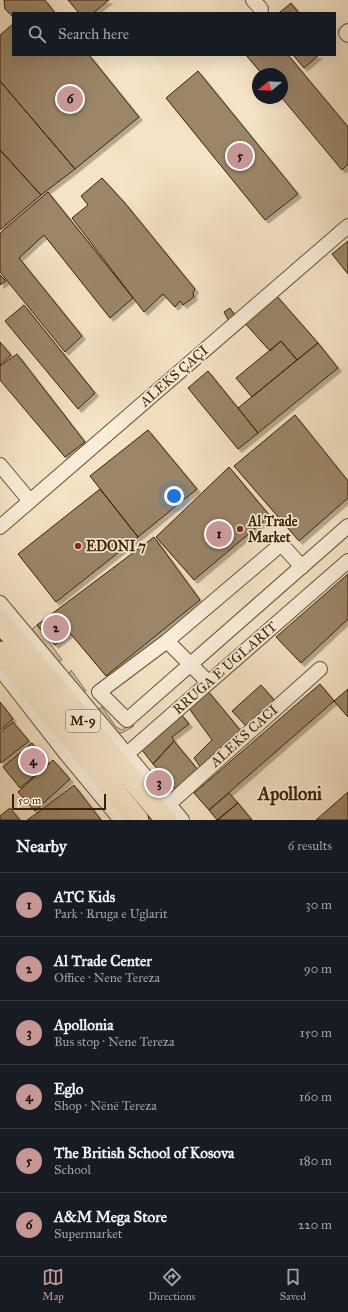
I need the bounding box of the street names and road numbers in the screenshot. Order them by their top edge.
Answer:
street label: ALEKS ÇAÇI [136,342,212,411]
street label: RRUGA E UGLARIT [169,618,281,718]
street label: ALEKS CACI [206,701,281,771]
road number: M-9 [66,710,100,732]

